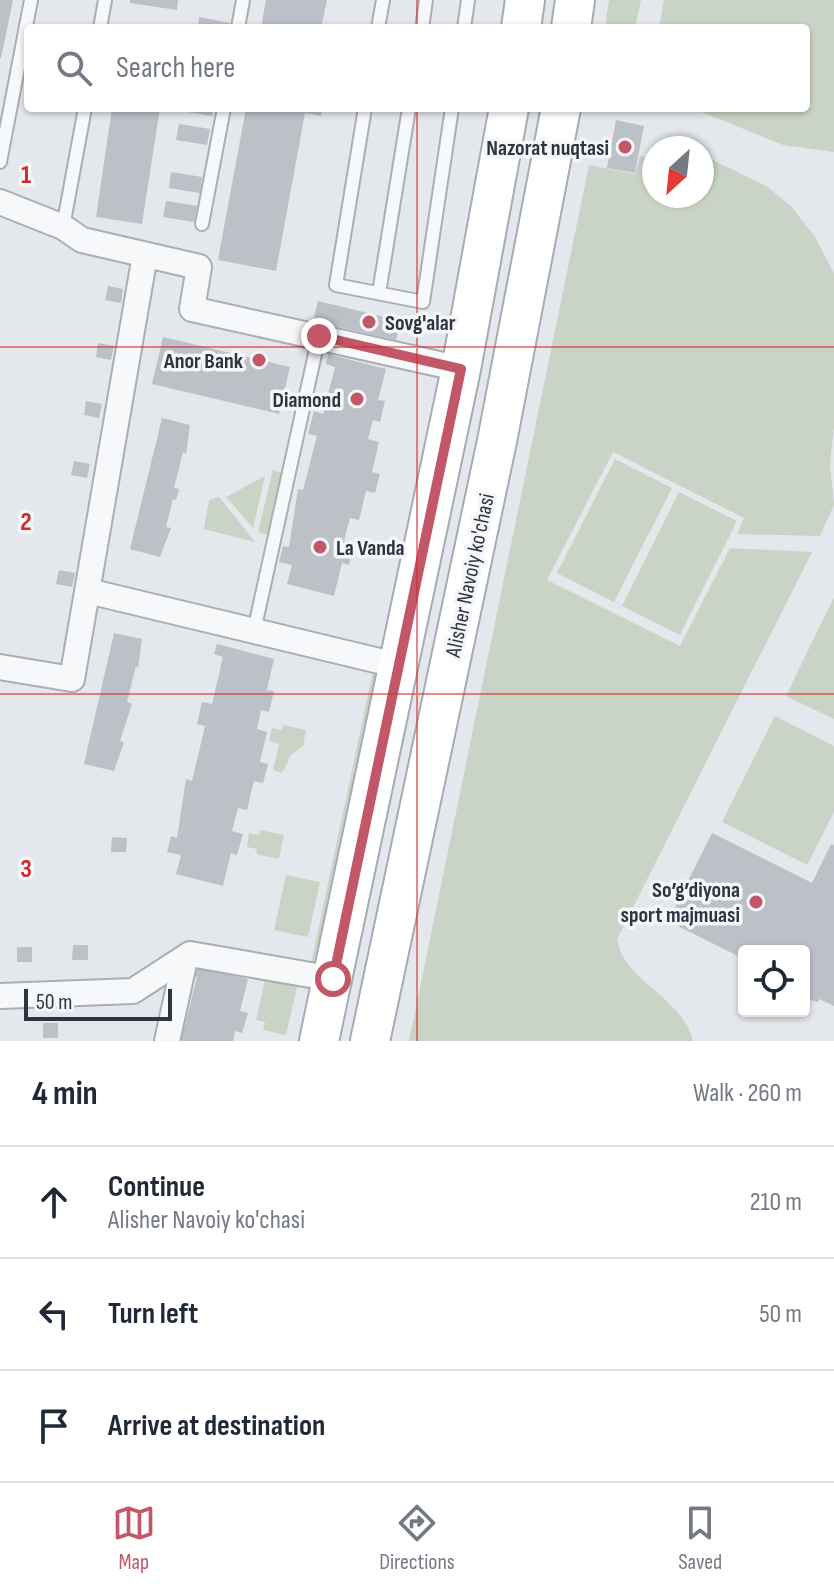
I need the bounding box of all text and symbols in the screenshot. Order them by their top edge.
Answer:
search box [24,24,810,112]
icon: search [52,46,96,90]
text: Search here [116,50,235,86]
place label: Nazorat nuqtasi [486,135,609,162]
north arrow [642,136,714,208]
marker: Nazorat nuqtasi [616,138,634,156]
text: 1 [21,160,31,191]
place label: Sovg'alar [385,310,456,337]
marker: Sovg'alar [360,313,378,331]
route end [301,318,337,354]
place label: Anor Bank [163,348,244,375]
marker: Anor Bank [250,351,268,369]
place label: Diamond [273,387,341,414]
marker: Diamond [348,390,366,408]
street label: Alisher Navoiy ko'chasi [440,491,501,661]
text: 2 [20,507,32,538]
place label: La Vanda [336,535,405,562]
marker: La Vanda [311,538,329,556]
text: 3 [20,854,32,885]
place label: So’g’diyona sport majmuasi [621,877,740,929]
marker: So’g’diyona sport majmuasi [747,893,765,911]
map controls [738,945,810,1017]
button: locate [738,945,810,1017]
route start [315,961,351,997]
scale bar [24,985,172,1021]
text: 50 m [36,989,72,1016]
text: 4 min [32,1073,98,1114]
text: Walk · 260 m [693,1078,802,1109]
text: Continue [108,1169,205,1205]
icon: ahead [32,1180,76,1224]
text: 210 m [750,1187,802,1218]
text: Alisher Navoiy ko'chasi [108,1205,305,1236]
icon: left [32,1292,76,1336]
text: Turn left [108,1296,198,1332]
text: 50 m [759,1299,802,1330]
icon: arrive [32,1404,76,1448]
text: Arrive at destination [108,1408,325,1444]
tab: Map [112,1501,156,1576]
tab: Directions [379,1501,455,1576]
tab: Saved [678,1501,722,1576]

